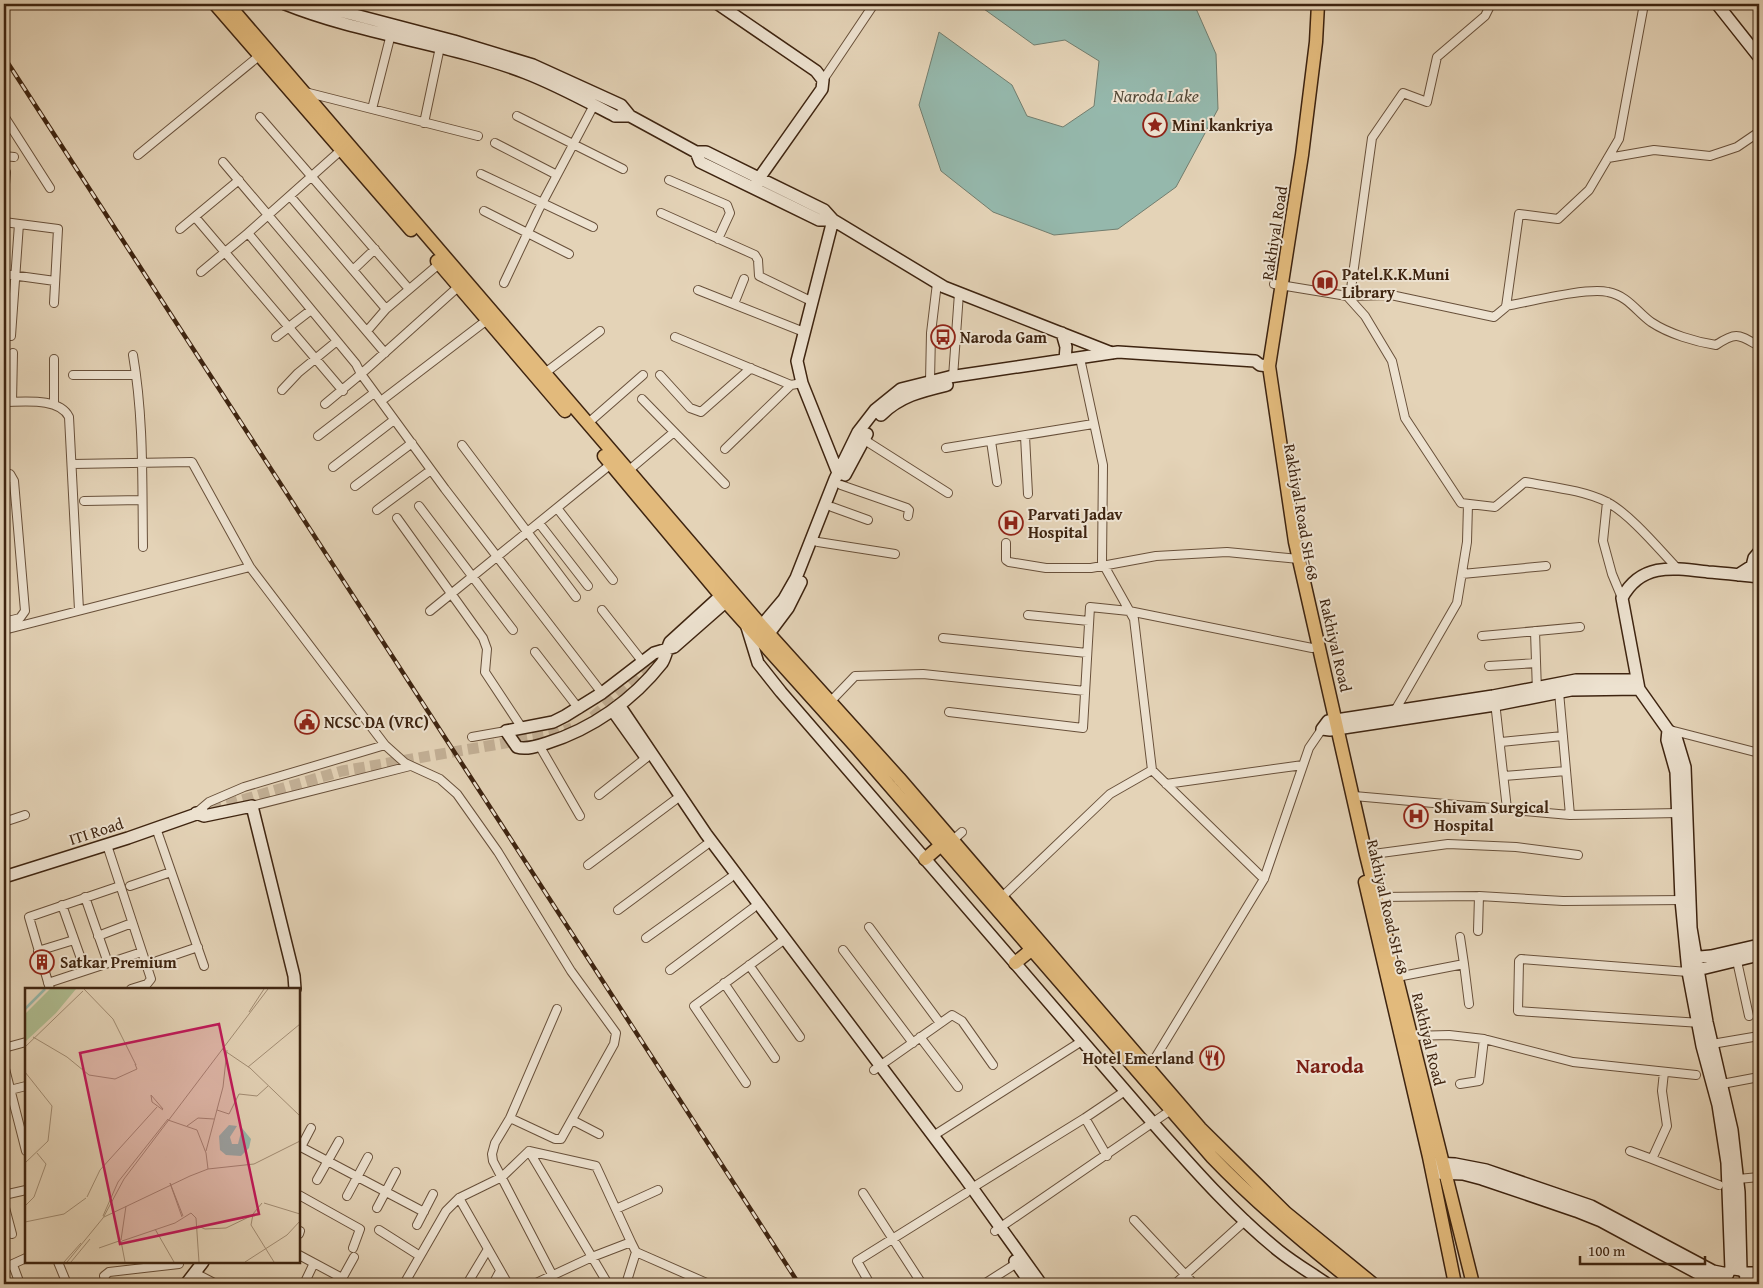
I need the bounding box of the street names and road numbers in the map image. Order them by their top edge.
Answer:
street label: Rakhiyal Road [1255,184,1293,282]
street label: Rakhiyal Road SH-68 [1278,442,1326,582]
street label: Rakhiyal Road [1314,596,1358,695]
street label: ITI Road [66,811,127,851]
street label: Rakhiyal Road SH-68 [1361,837,1415,977]
street label: Rakhiyal Road [1406,990,1452,1089]

